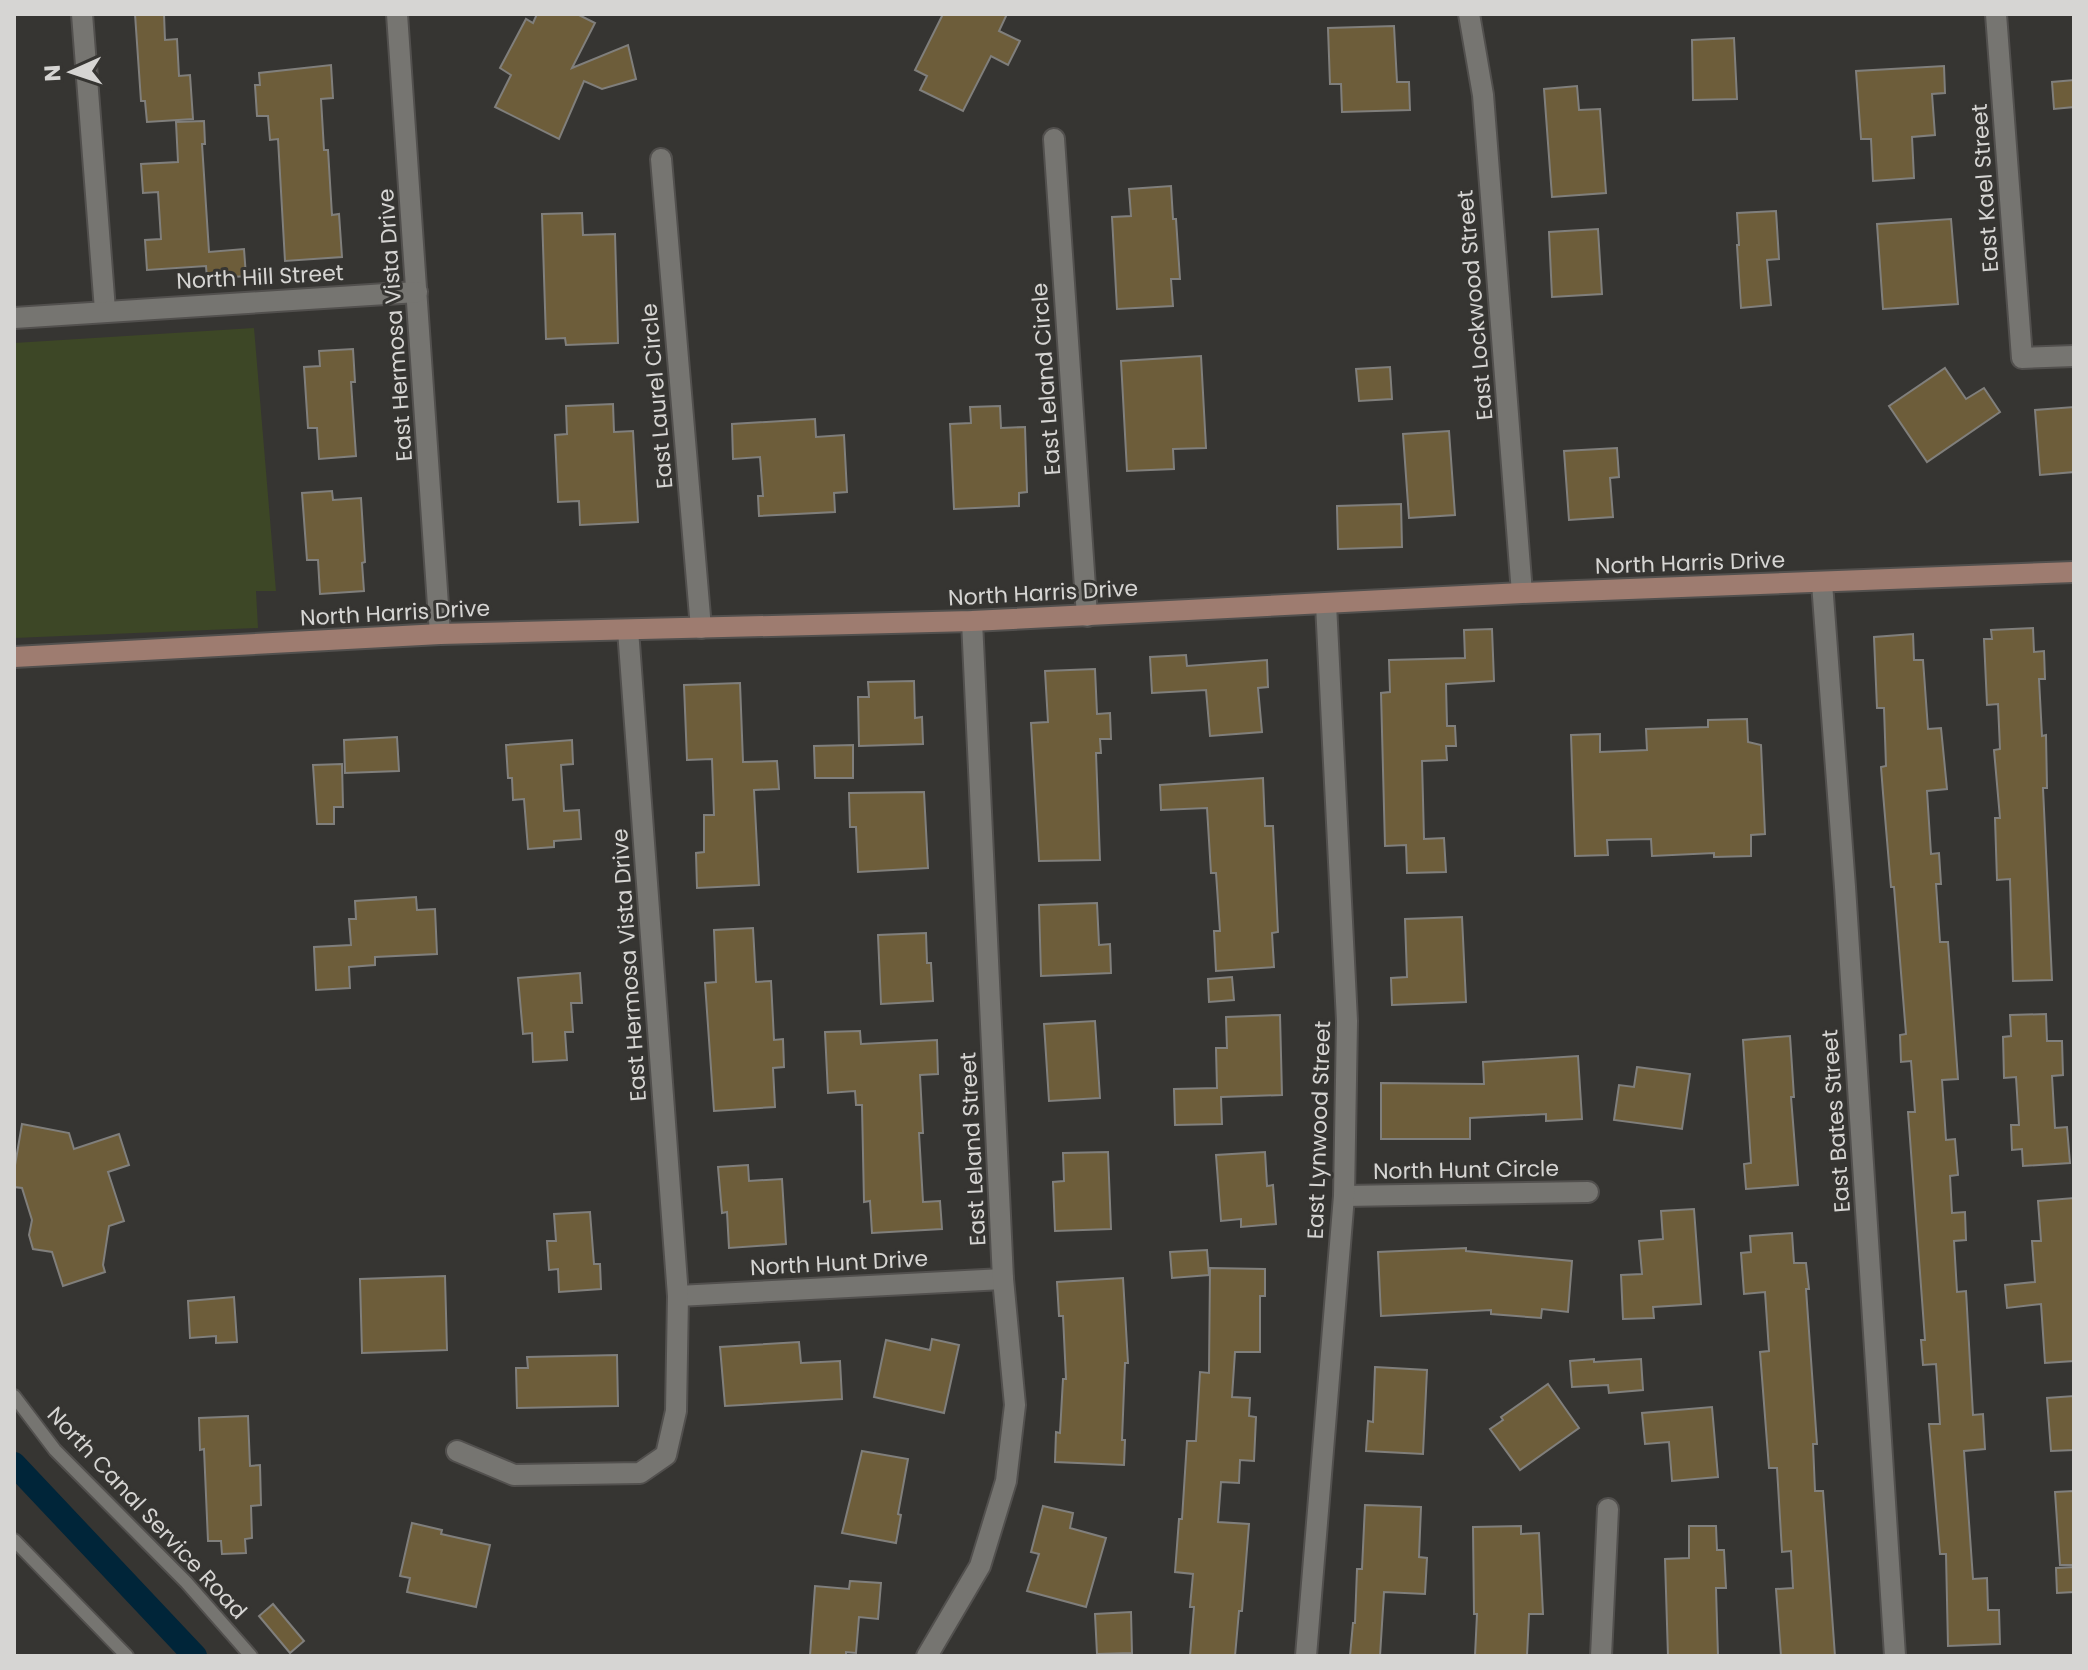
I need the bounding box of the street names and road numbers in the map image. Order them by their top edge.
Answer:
street label: East Kael Street [1964,103,2006,273]
street label: East Hermosa Vista Drive [370,188,420,462]
street label: East Lockwood Street [1449,189,1501,421]
street label: North Hill Street [176,257,344,297]
street label: East Leland Circle [1024,282,1068,476]
street label: East Laurel Circle [633,302,681,490]
street label: North Harris Drive [1594,544,1786,582]
street label: North Harris Drive [947,573,1139,613]
street label: North Harris Drive [299,593,491,633]
street label: East Hermosa Vista Drive [604,828,654,1102]
street label: East Lynwood Street [1300,1020,1338,1240]
street label: East Bates Street [1814,1028,1858,1214]
street label: East Leland Street [952,1051,994,1247]
street label: North Hunt Circle [1373,1153,1559,1187]
street label: North Hunt Drive [749,1243,929,1283]
street label: North Canal Service Road [40,1400,254,1626]

